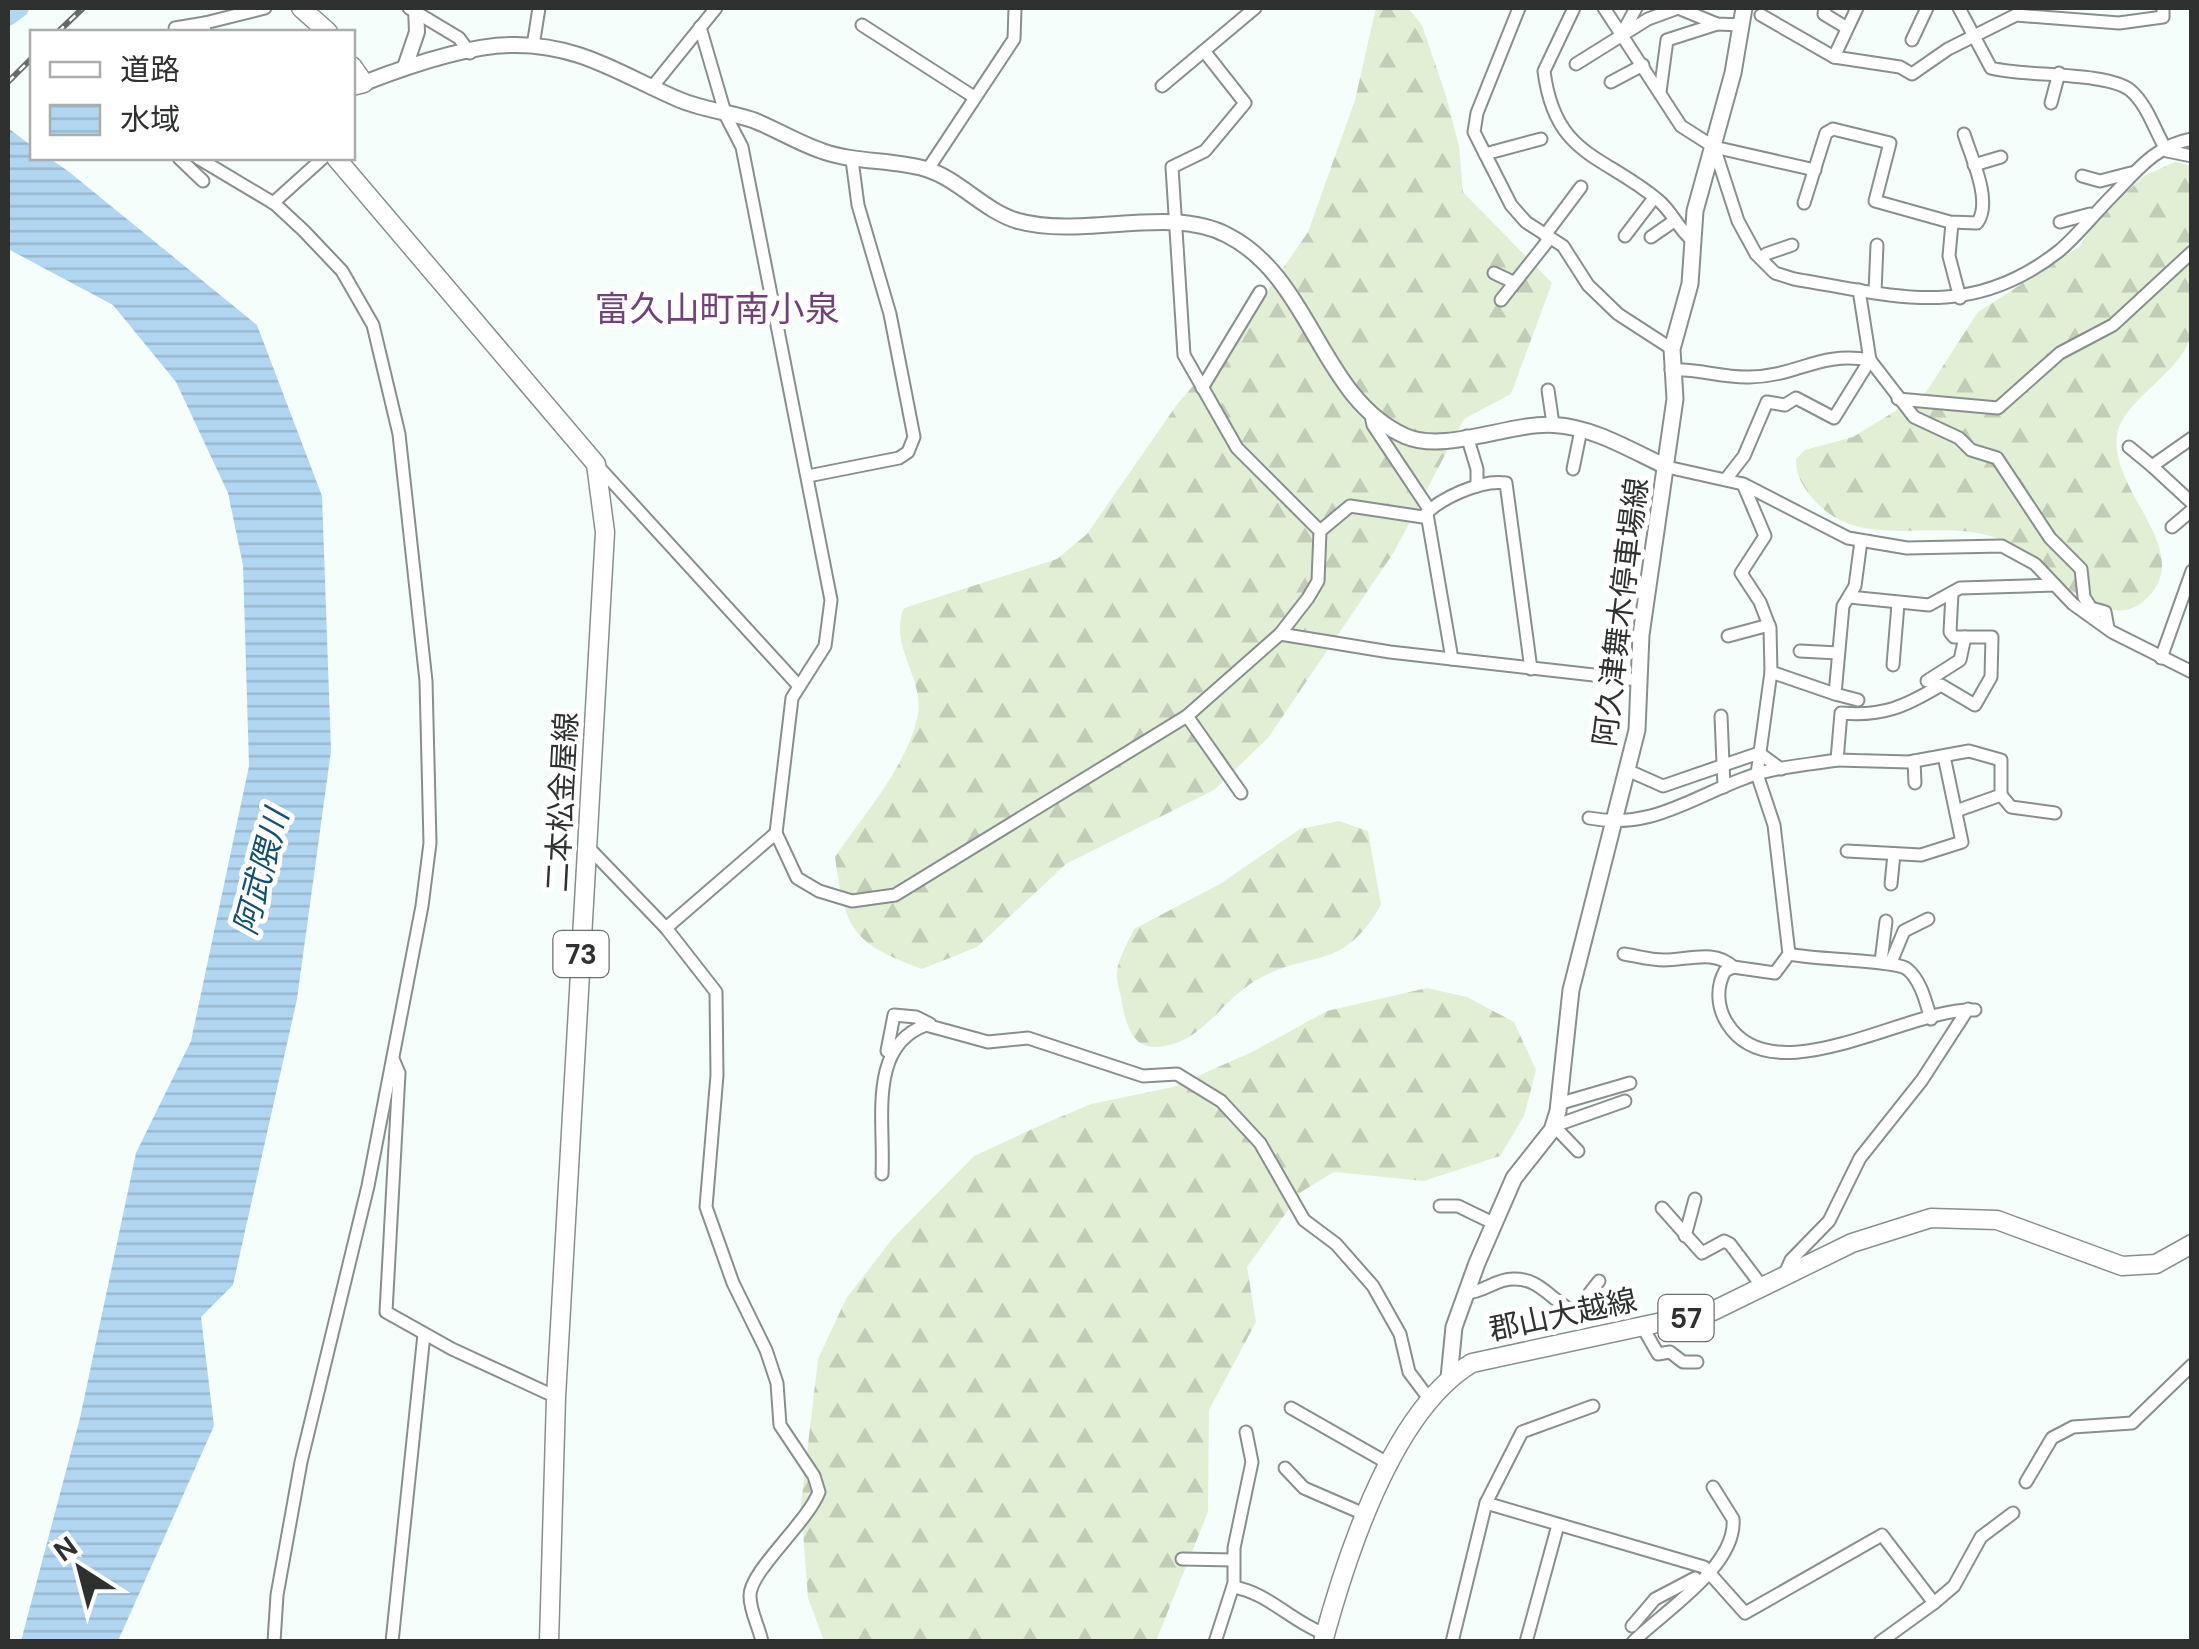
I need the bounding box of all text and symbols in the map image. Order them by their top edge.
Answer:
legend [30,30,355,160]
text: 道路 [120,50,180,89]
text: 水域 [120,100,180,139]
district label: 富久山町南小泉 [594,286,840,332]
street label: 阿久津舞木停車場線 [1585,476,1656,748]
street label: 二本松金屋線 [537,711,586,893]
water label: 阿武隈川 [224,802,299,939]
road number: 73 [554,931,608,977]
street label: 郡山大越線 [1485,1280,1640,1349]
road number: 57 [1658,1295,1714,1341]
north arrow [30,1519,130,1619]
text: N [46,1528,85,1570]

